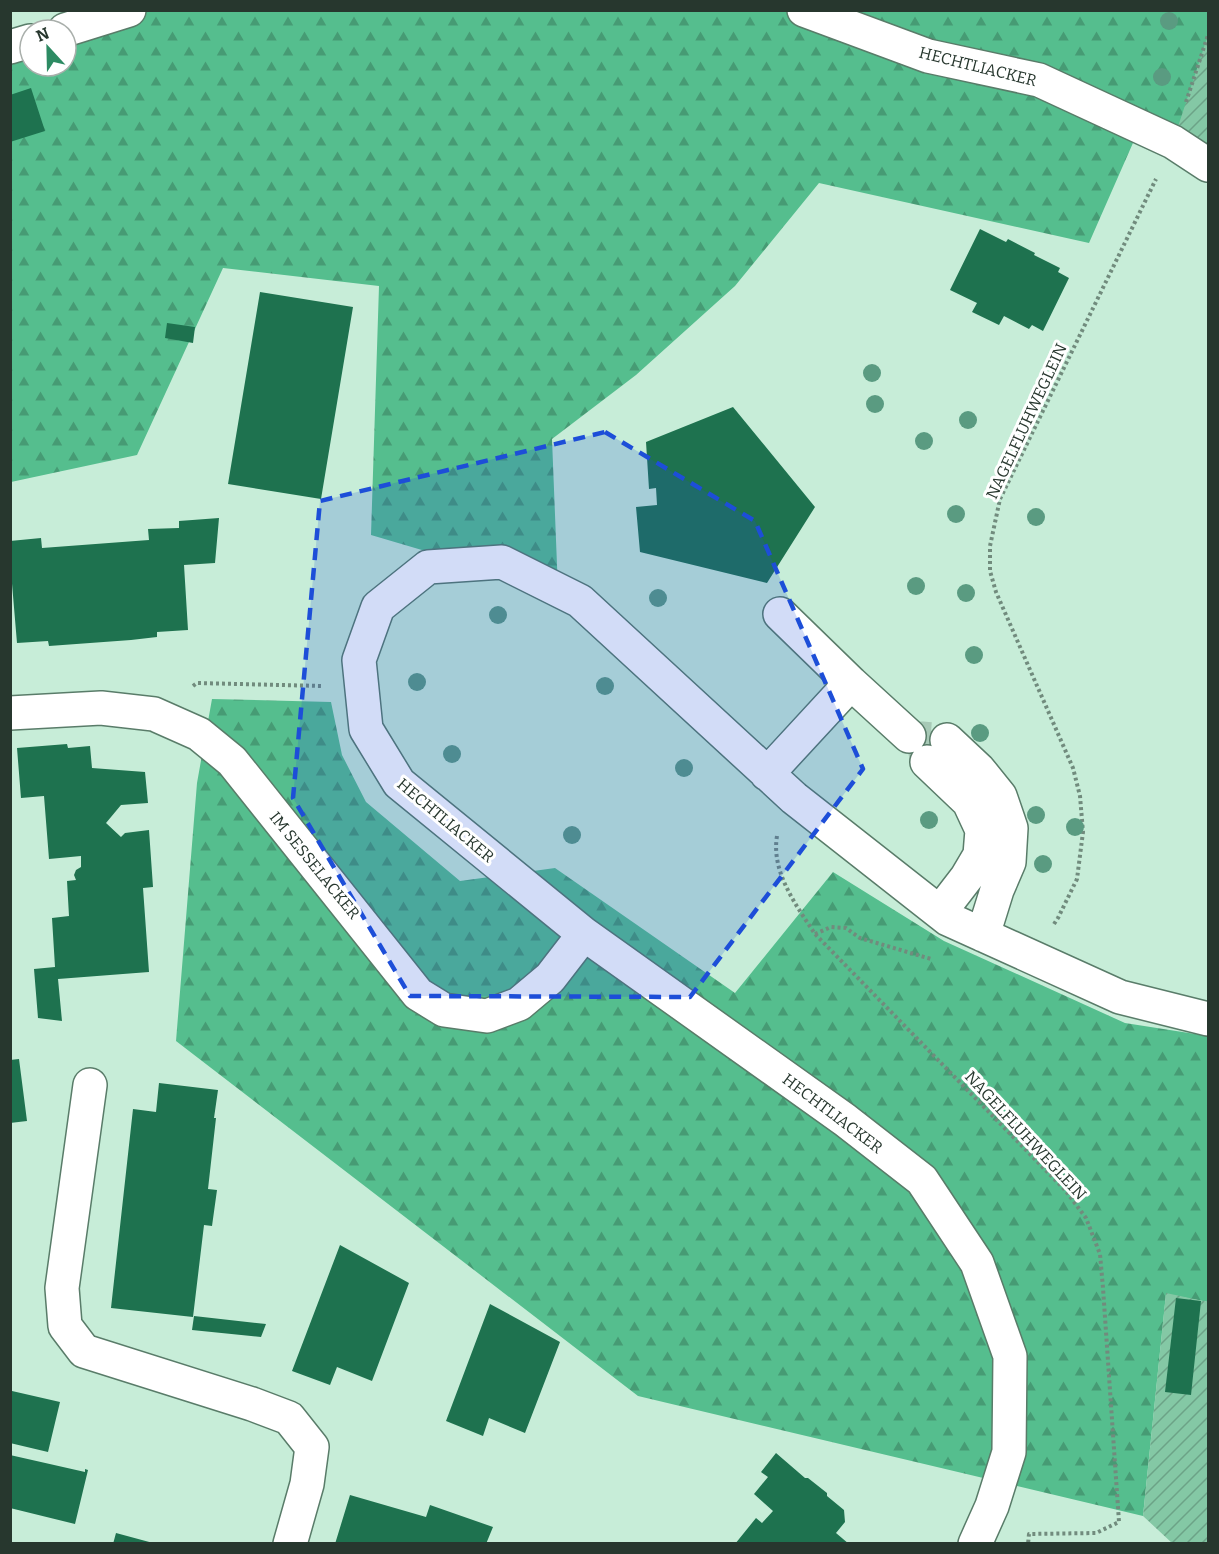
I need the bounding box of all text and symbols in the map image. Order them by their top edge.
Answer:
north arrow [18,18,78,78]
text: N [33,23,52,46]
street label: HECHTLIACKER [917,43,1039,90]
street label: NAGELFLUHWEGLEIN [982,340,1071,502]
street label: HECHTLIACKER [393,774,498,867]
street label: IM SESSELACKER [266,808,364,923]
street label: NAGELFLUHWEGLEIN [961,1067,1090,1204]
street label: HECHTLIACKER [779,1070,887,1158]

